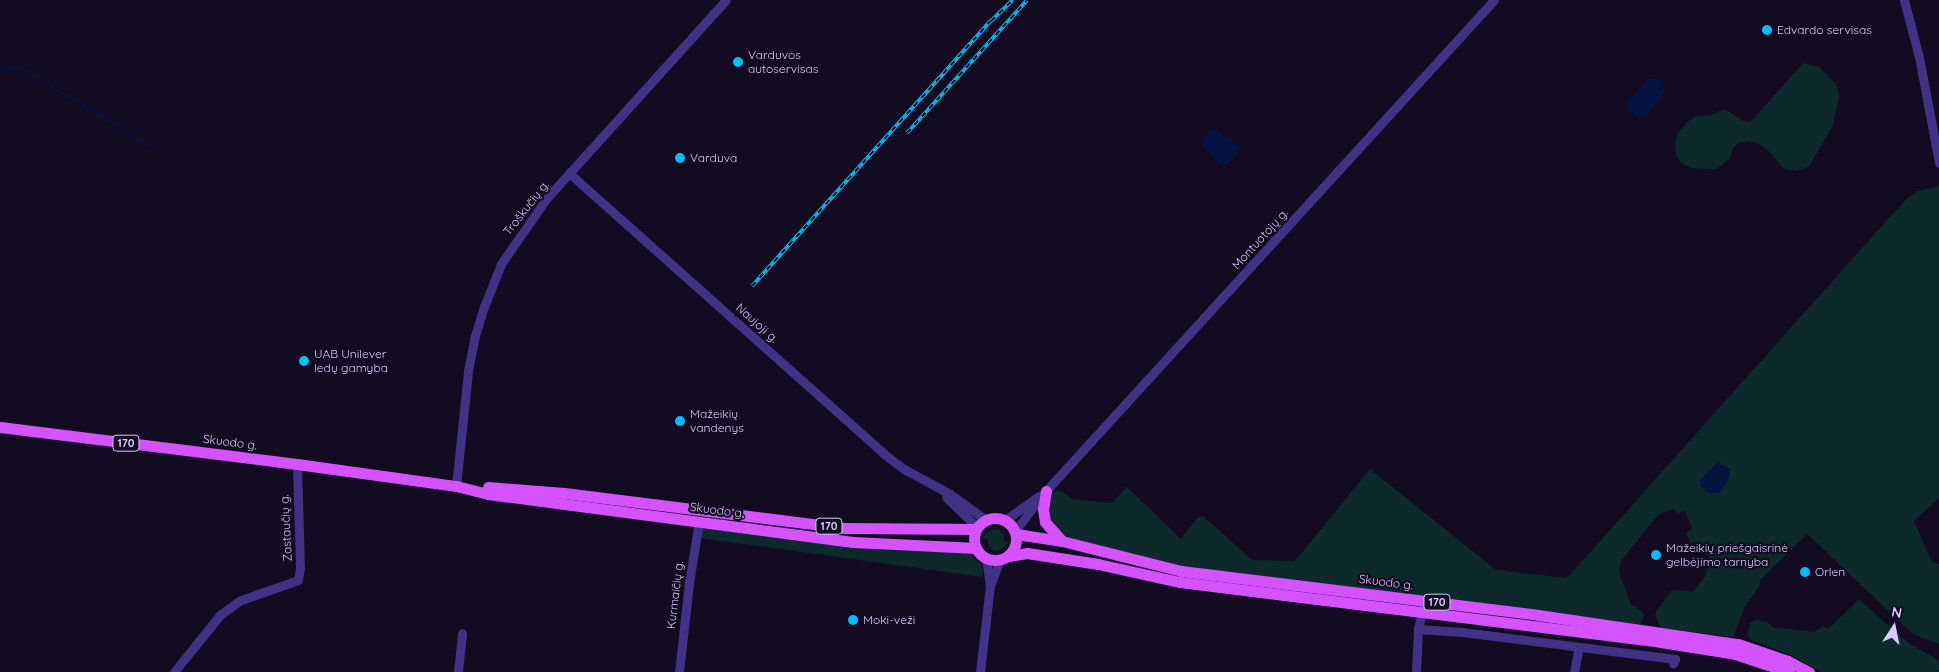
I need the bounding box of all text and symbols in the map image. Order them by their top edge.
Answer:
place label: Edvardo servisas [1777,23,1872,37]
marker: Edvardo servisas [1761,24,1773,36]
place label: Varduvos autoservisas [748,48,818,76]
marker: Varduvos autoservisas [732,56,744,68]
place label: Varduva [690,151,737,165]
marker: Varduva [674,152,686,164]
street label: Troškučių g. [500,178,552,238]
street label: Montuotojų g. [1229,206,1291,272]
street label: Naujoji g. [733,300,781,346]
place label: UAB Unilever ledų gamyba [314,347,388,375]
marker: UAB Unilever ledų gamyba [298,355,310,367]
place label: Mažeikių vandenys [690,407,744,435]
marker: Mažeikių vandenys [674,415,686,427]
street label: Skuodo g. [202,432,258,452]
road number: 170 [112,434,140,452]
street label: Zastaučių g. [277,494,295,562]
street label: Skuodo g. [689,500,745,520]
road number: 170 [815,518,843,534]
place label: Mažeikių priešgaisrinė gelbėjimo tarnyba [1666,541,1788,569]
marker: Mažeikių priešgaisrinė gelbėjimo tarnyba [1650,549,1662,561]
street label: Kurmaičių g. [664,560,686,630]
place label: Orlen [1815,565,1845,579]
marker: Orlen [1799,566,1811,578]
street label: Skuodo g. [1358,572,1414,592]
road number: 170 [1423,594,1451,610]
north arrow [1869,602,1919,652]
text: N [1890,602,1904,622]
place label: Moki-veži [863,613,915,627]
marker: Moki-veži [847,614,859,626]

